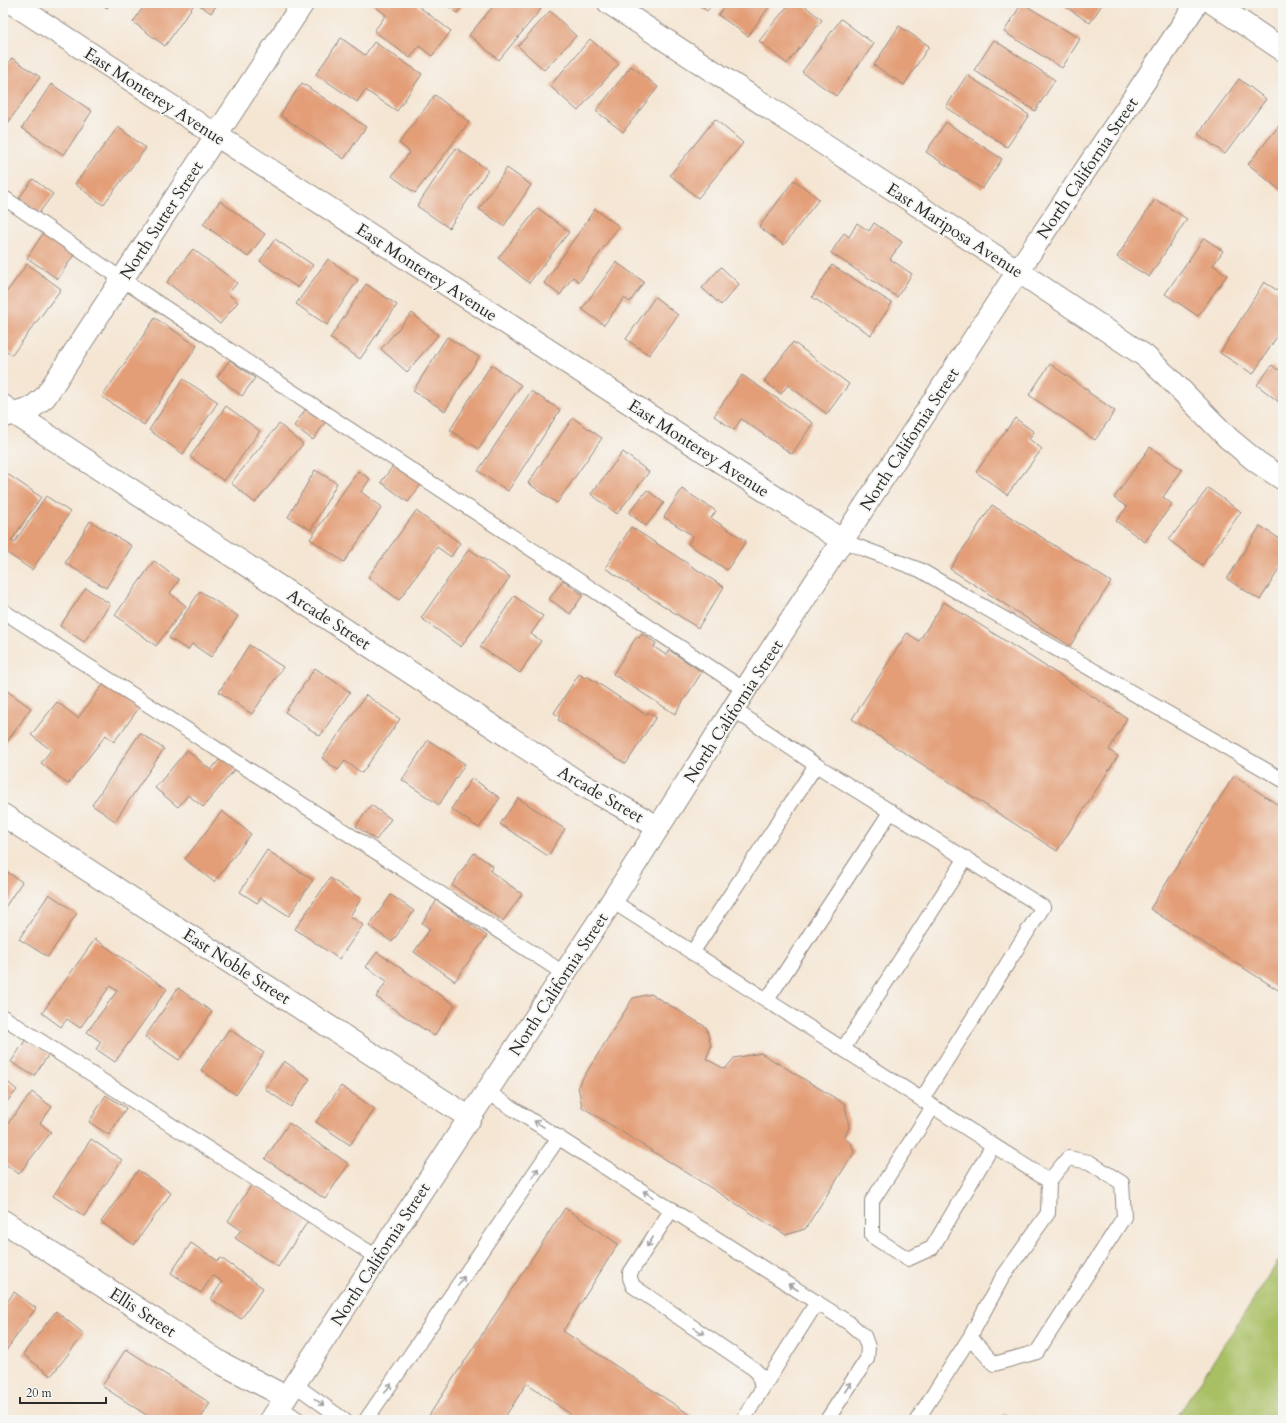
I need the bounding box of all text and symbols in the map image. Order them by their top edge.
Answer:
street label: East Monterey Avenue [80,42,230,151]
street label: North California Street [1031,92,1144,244]
street label: North Sutter Street [114,156,209,284]
street label: East Mariposa Avenue [882,178,1028,283]
street label: East Monterey Avenue [352,218,502,327]
street label: North California Street [854,363,965,515]
street label: East Monterey Avenue [624,394,774,503]
street label: Arcade Street [282,584,376,655]
street label: North California Street [678,635,789,787]
street label: Arcade Street [554,761,648,829]
street label: North California Street [503,908,614,1060]
street label: East Noble Street [179,923,295,1010]
one-way arrow [534,1120,545,1128]
one-way arrow [531,1168,539,1179]
street label: North California Street [325,1178,436,1330]
one-way arrow [643,1190,654,1198]
one-way arrow [646,1236,654,1248]
one-way arrow [457,1275,465,1286]
street label: Ellis Street [105,1282,181,1343]
one-way arrow [788,1283,799,1291]
one-way arrow [693,1327,704,1335]
scale bar [20,1379,106,1405]
one-way arrow [845,1381,853,1393]
one-way arrow [384,1383,392,1394]
text: 20 m [26,1385,53,1401]
one-way arrow [314,1398,325,1406]

